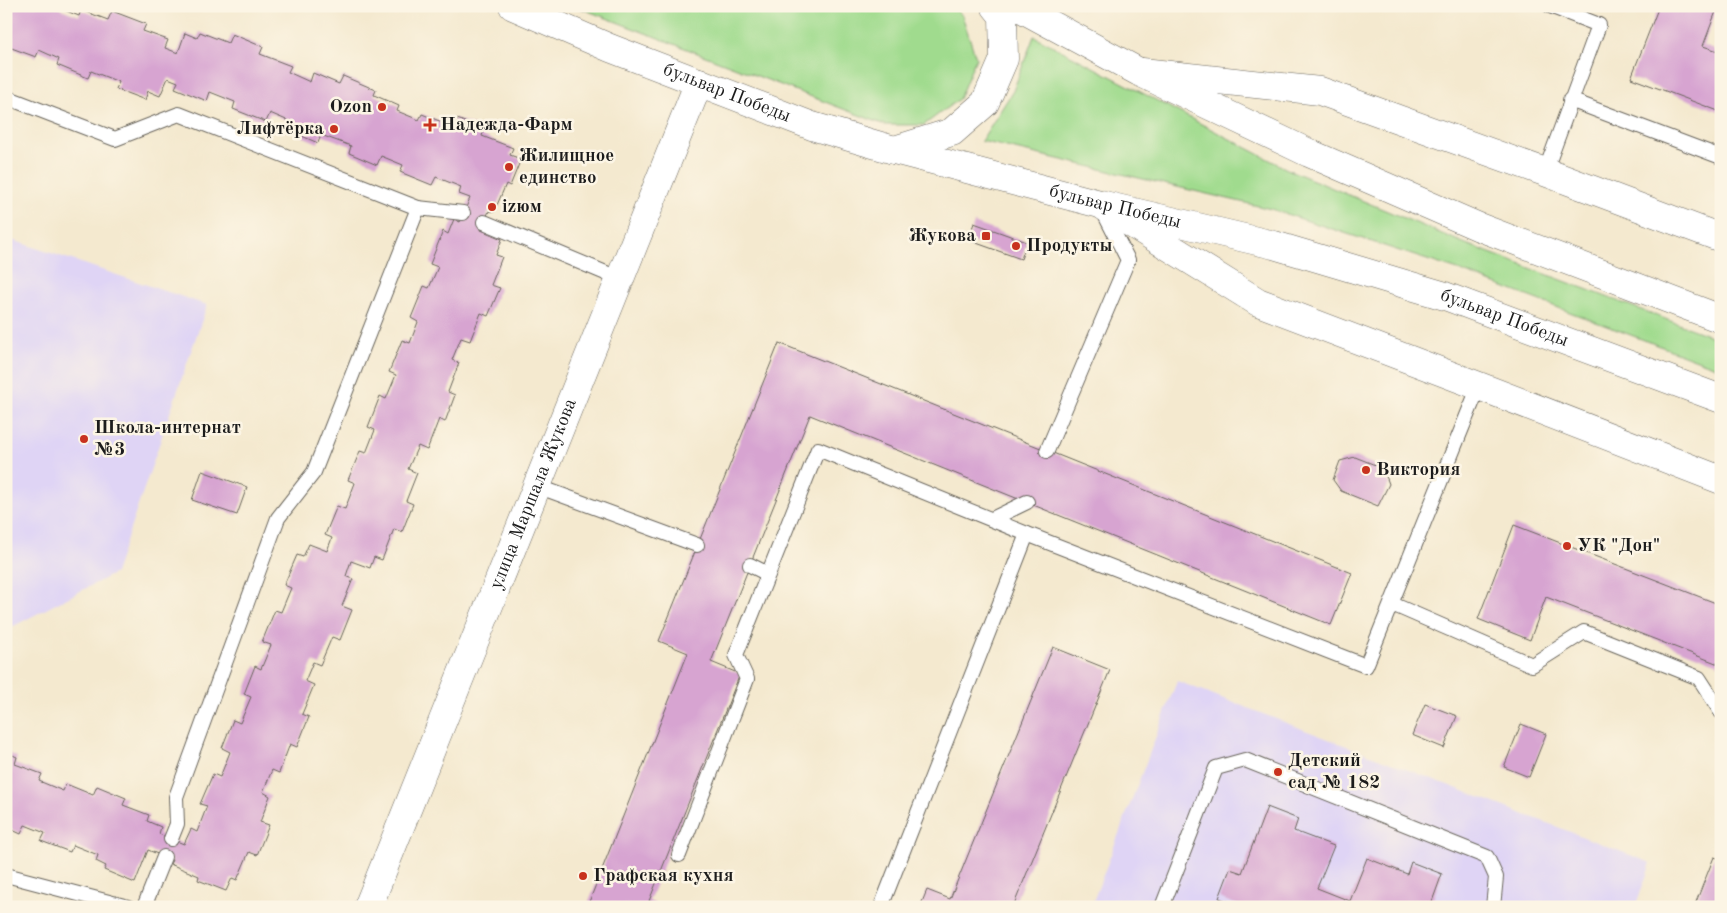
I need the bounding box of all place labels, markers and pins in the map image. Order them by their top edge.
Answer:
place label: Ozon [330,98,372,117]
marker: Ozon [376,101,388,113]
place label: Надежда-Фарм [440,116,573,135]
marker: Надежда-Фарм [424,119,436,131]
place label: Лифтёрка [237,120,324,139]
marker: Лифтёрка [328,123,340,135]
place label: Жилищное единство [519,147,614,188]
marker: Жилищное единство [503,161,515,173]
place label: izюм [502,198,542,217]
marker: izюм [486,201,498,213]
place label: Жукова [909,227,976,246]
marker: Жукова [980,230,992,242]
place label: Продукты [1026,237,1113,256]
marker: Продукты [1010,240,1022,252]
place label: Школа-интернат №3 [94,419,241,460]
marker: Школа-интернат №3 [78,433,90,445]
place label: Виктория [1376,461,1460,480]
marker: Виктория [1360,464,1372,476]
place label: УК "Дон" [1577,537,1660,556]
marker: УК "Дон" [1561,540,1573,552]
place label: Детский сад № 182 [1288,752,1380,793]
marker: Детский сад № 182 [1272,766,1284,778]
place label: Графская кухня [593,867,734,886]
marker: Графская кухня [577,870,589,882]

